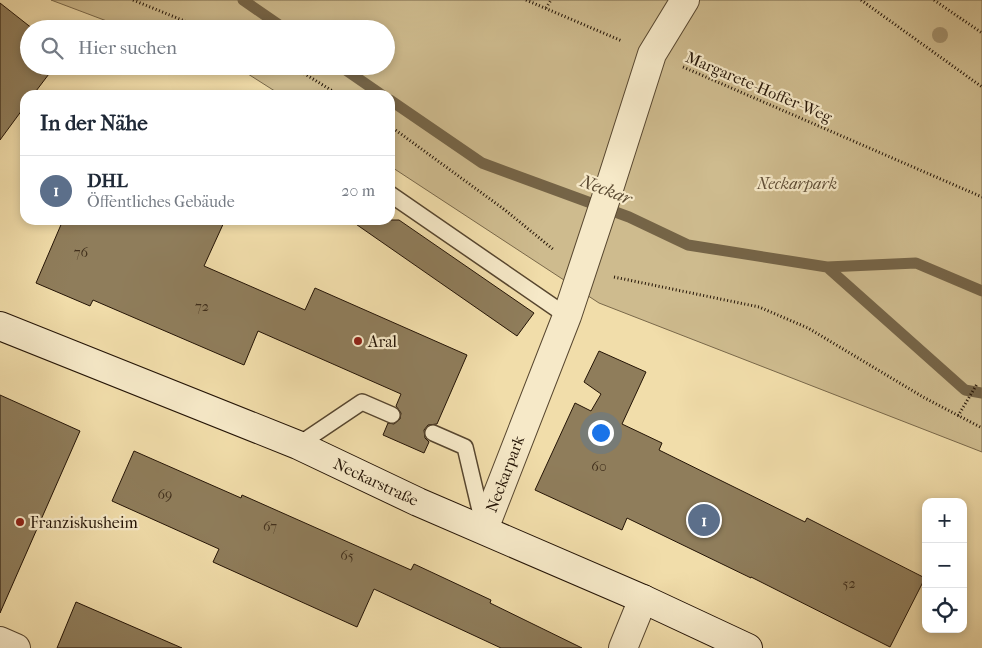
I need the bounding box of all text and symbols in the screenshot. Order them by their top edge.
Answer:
search box [20,20,395,75]
icon: search [38,34,66,62]
text: Hier suchen [78,37,177,59]
street label: Margarete-Hoffer-Weg [683,48,835,127]
text: In der Nähe [40,111,148,135]
text: DHL [87,170,128,192]
water label: Neckar [576,170,637,210]
park label: Neckarpark [756,174,837,193]
text: 1 [53,181,59,200]
text: 20 m [341,181,375,200]
text: Öffentliches Gebäude [87,192,235,211]
house number: 76 [74,244,89,261]
house number: 72 [195,298,209,315]
place label: Aral [367,332,398,351]
marker: Aral [352,335,364,347]
your location [588,420,614,446]
street label: Neckarpark [482,432,529,515]
street label: Neckarstraße [330,454,422,510]
house number: 60 [591,458,607,475]
house number: 69 [158,486,172,503]
map controls [922,498,967,633]
button: + [922,498,967,543]
pin: 1 [688,501,720,539]
place label: Franziskusheim [30,513,138,532]
marker: Franziskusheim [14,516,26,528]
house number: 67 [263,518,277,535]
button: − [922,543,967,588]
house number: 65 [340,547,354,564]
house number: 52 [842,575,856,592]
button: locate [922,588,967,633]

